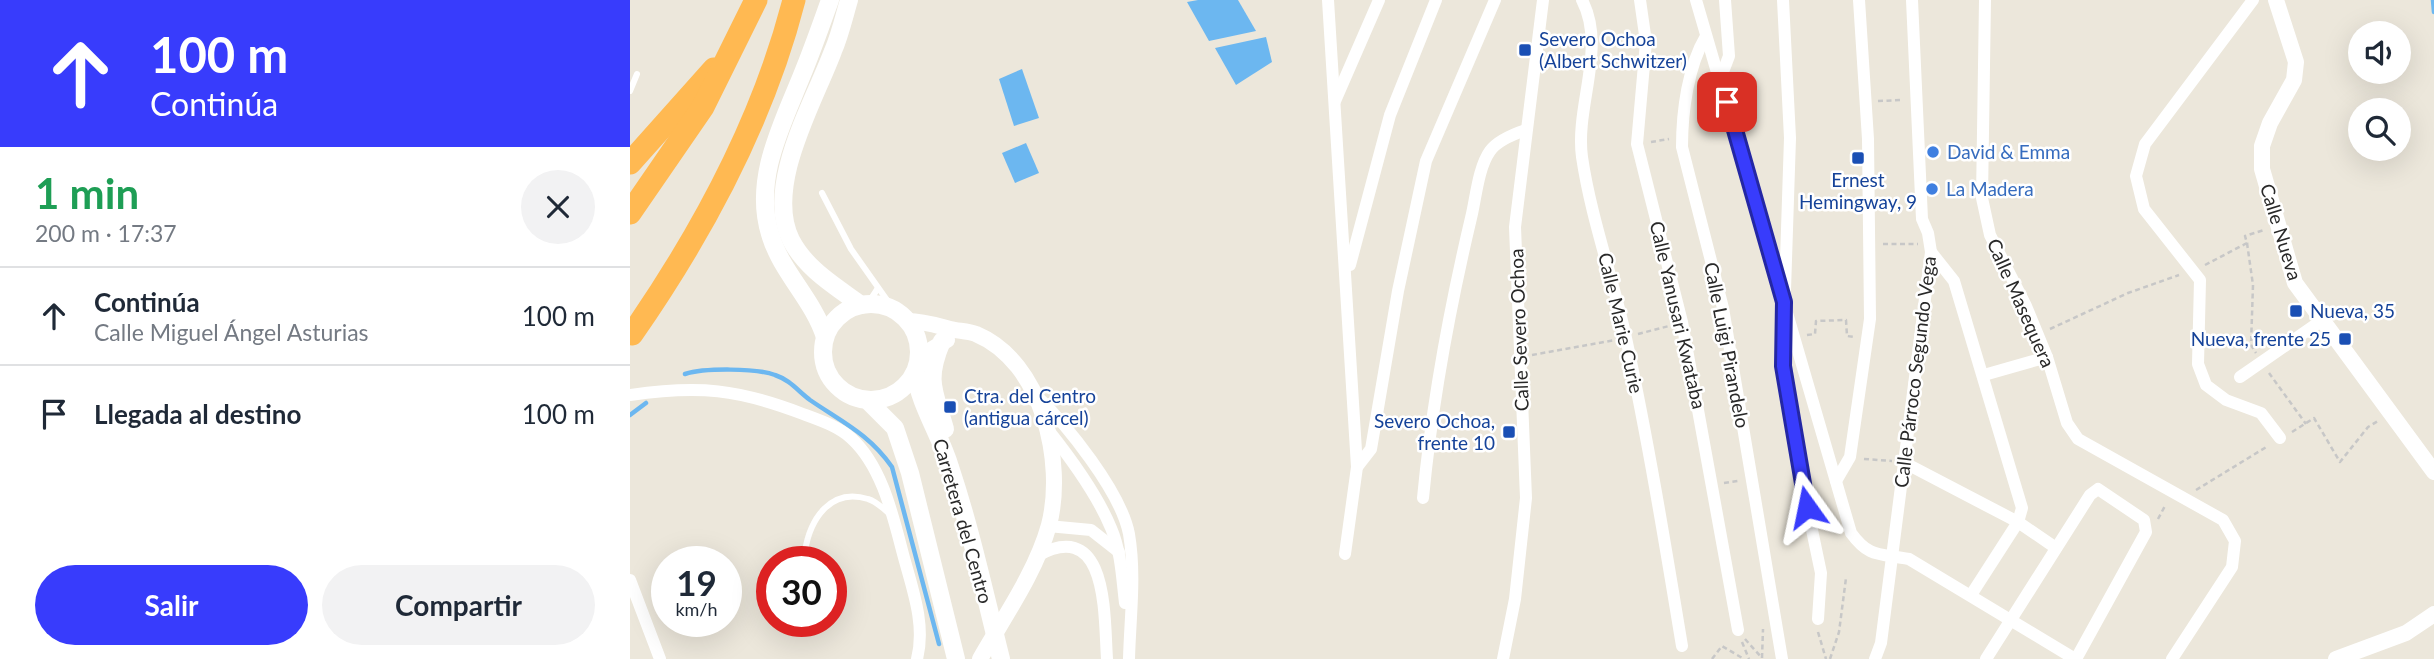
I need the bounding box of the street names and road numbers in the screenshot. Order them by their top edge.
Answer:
street label: Calle Nueva [2256,181,2307,283]
street label: Calle Yanusari Kwataba [1646,219,1711,411]
street label: Calle Masequera [1983,235,2060,371]
street label: Calle Severo Ochoa [1504,248,1533,412]
street label: Calle Marie Curie [1594,250,1649,396]
street label: Calle Párroco Segundo Vega [1889,255,1940,489]
street label: Calle Luigi Pirandelo [1700,260,1755,430]
street label: Carretera del Centro [929,436,998,606]

